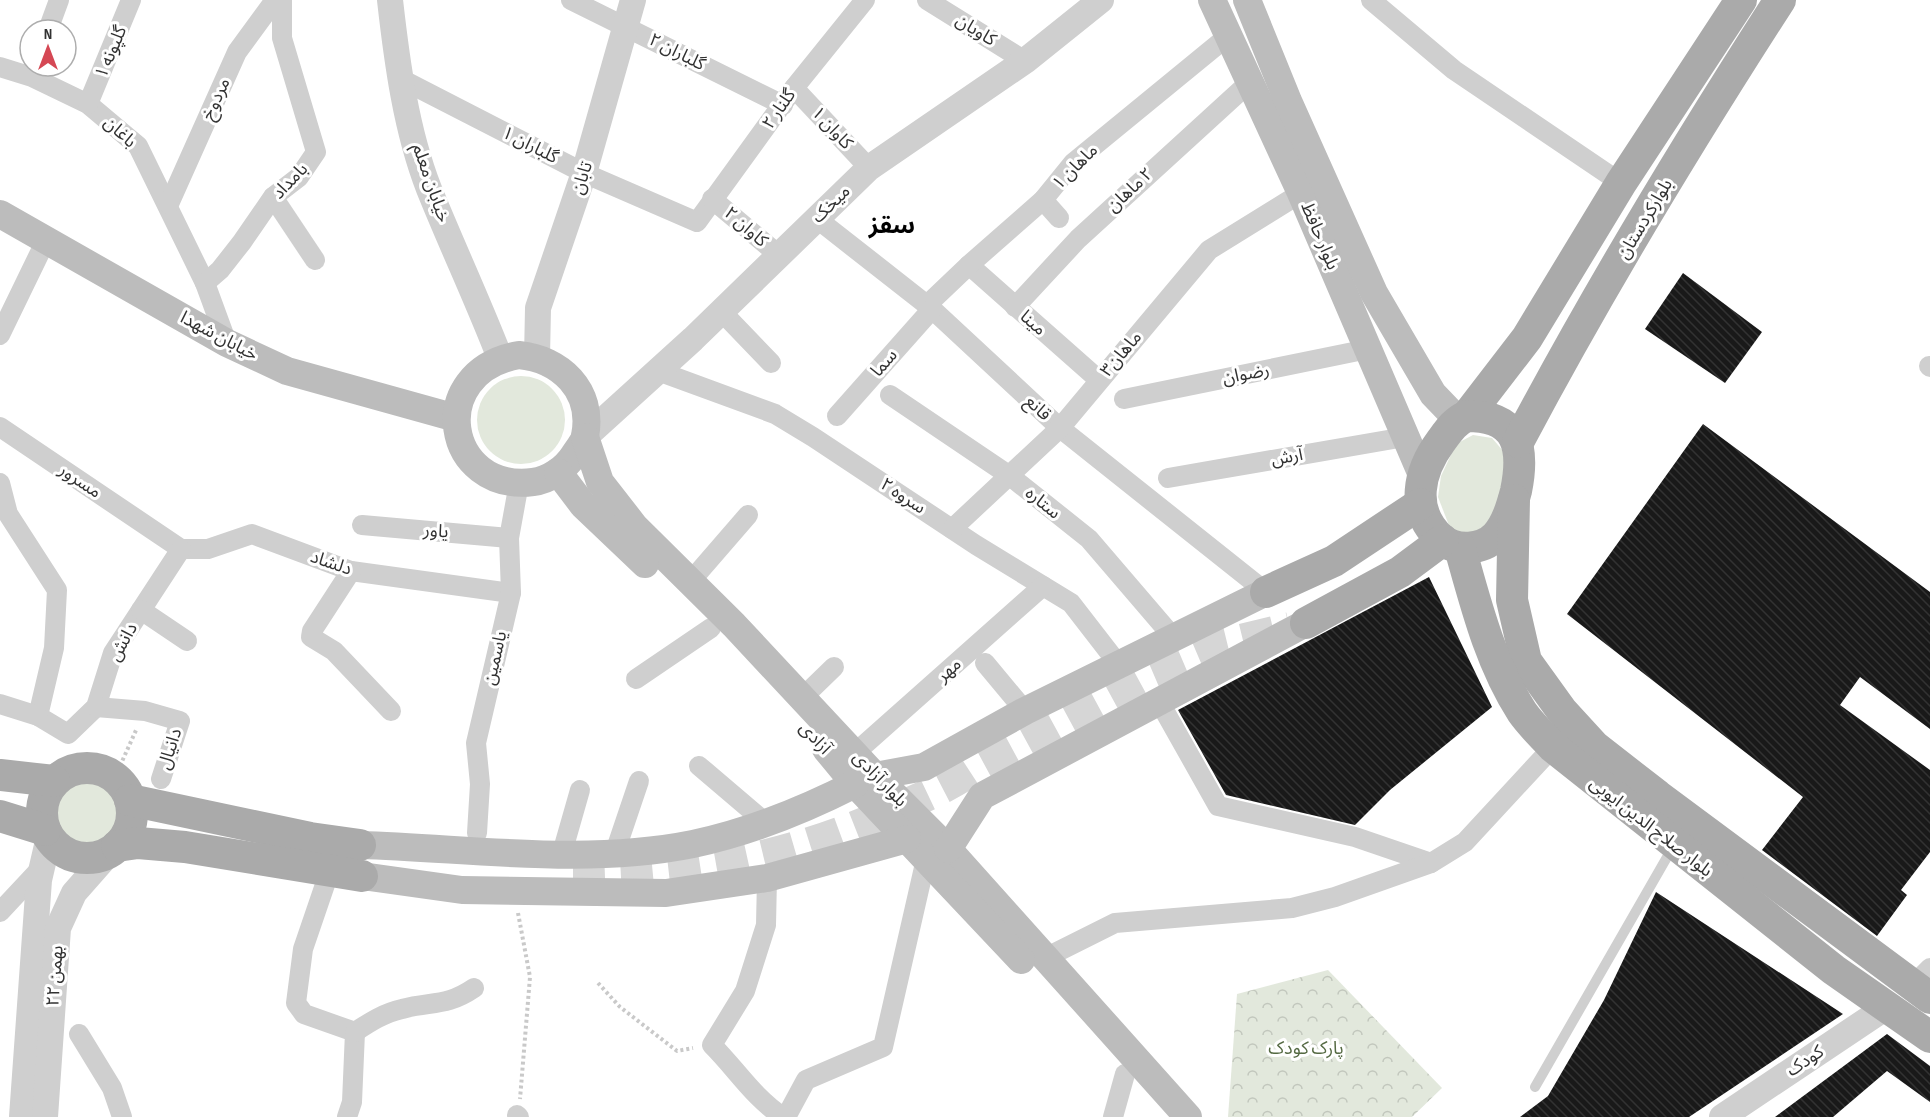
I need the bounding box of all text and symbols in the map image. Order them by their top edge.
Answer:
street label: کاویان [952,10,1001,51]
north arrow [18,18,78,78]
street label: گلپونه ۱ [91,22,132,81]
text: N [44,25,52,44]
street label: گلباران ۲ [645,29,709,75]
street label: مردوخ [197,75,236,124]
street label: گلنار ۲ [758,84,801,133]
street label: کاوان ۱ [807,102,857,154]
street label: باغان [99,112,141,152]
street label: گلباران ۱ [498,122,562,168]
street label: ماهان ۱ [1048,140,1102,194]
street label: خیابان معلم [406,141,454,226]
street label: بامداد [268,159,312,203]
street label: تابان [567,159,597,197]
street label: ٢ ماهان [1102,163,1158,217]
street label: بلوارکردستان [1613,175,1677,263]
street label: میخک [807,181,855,227]
street label: بلوار حافظ [1296,199,1344,273]
street label: کاوان ۲ [720,203,772,252]
district label: سقز [868,211,915,240]
street label: مینا [1016,306,1050,340]
street label: خیابان شهدا [177,307,261,365]
street label: ماهان۳ [1096,327,1146,381]
street label: سما [866,345,902,381]
street label: رضوان [1221,359,1271,389]
street label: قانع [1019,391,1055,427]
street label: آرش [1269,444,1305,470]
street label: مسرور [54,459,105,503]
street label: سروه ۲ [876,474,930,518]
street label: ستاره [1021,482,1065,524]
street label: یاور [421,519,450,543]
street label: دلشاد [308,546,354,580]
street label: دانش [104,619,142,665]
street label: یاسمین [479,629,511,687]
street label: مهر [932,654,966,687]
street label: آزادی [795,717,836,759]
street label: دانیال [153,726,187,772]
street label: بلوار آزادی [848,747,912,811]
street label: بلوار صلاح الدین ایوبی [1584,773,1717,883]
street label: ۲۲ بهمن [42,945,68,1007]
park label: پارک کودک [1268,1038,1344,1059]
street label: کودک [1782,1041,1828,1081]

